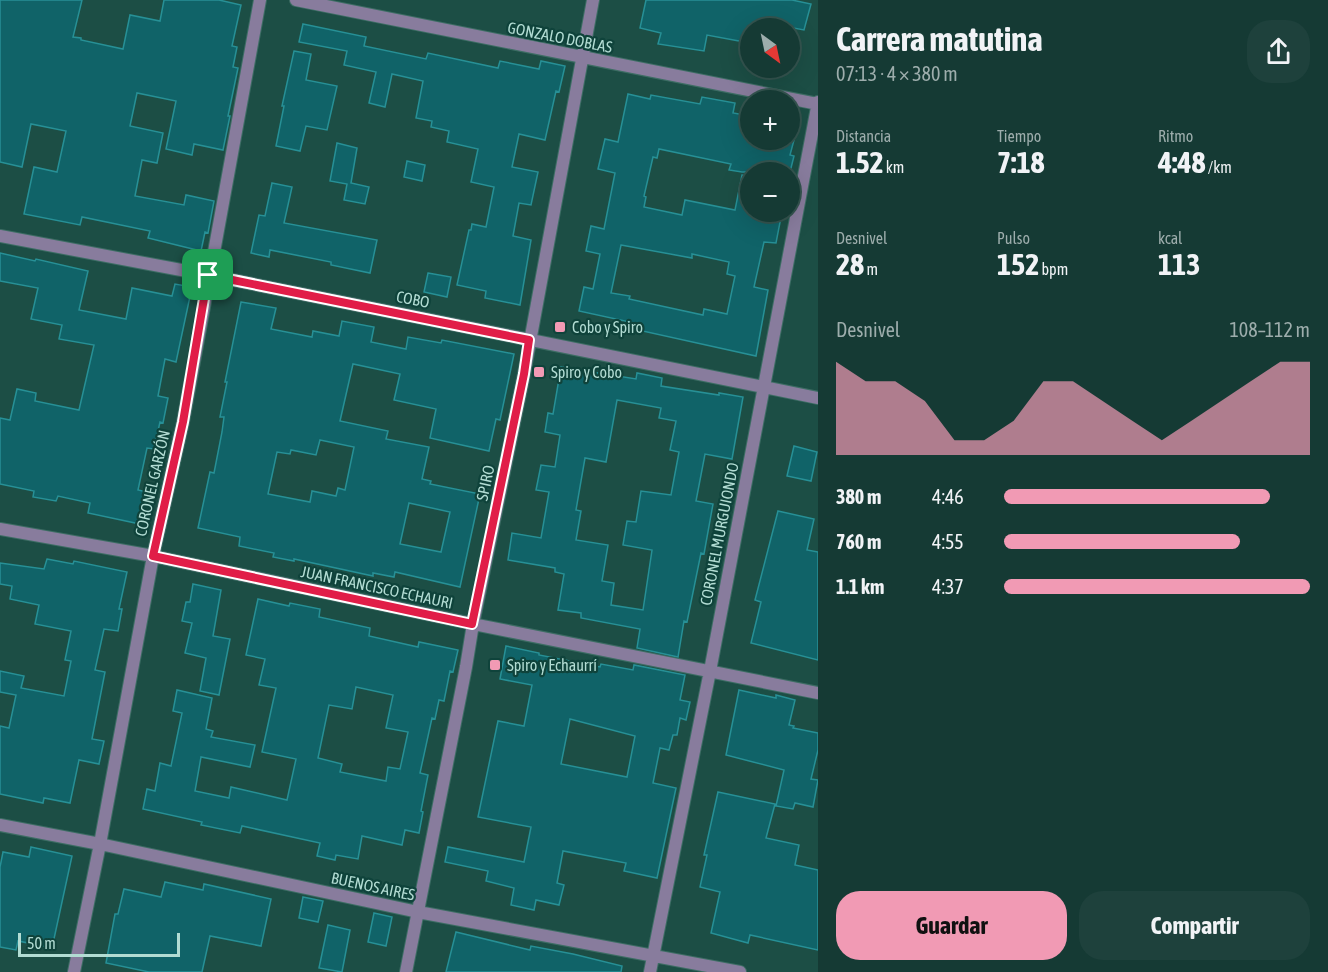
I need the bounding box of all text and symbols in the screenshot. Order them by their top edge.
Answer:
street label: GONZALO DOBLAS [506,18,614,56]
north arrow [740,18,800,78]
map controls [740,18,800,222]
text: Carrera matutina [836,20,1043,58]
button: share [1247,20,1310,83]
text: 07:13 · 4 × 380 m [836,62,958,85]
button: + [740,90,800,150]
text: Distancia [836,127,891,145]
text: Tiempo [997,127,1041,145]
text: Ritmo [1158,127,1193,145]
text: 1.52 [836,145,884,179]
text: 7:18 [997,145,1045,179]
text: 4:48 [1158,145,1206,179]
text: km [884,158,904,176]
text: /km [1206,158,1232,176]
button: − [740,162,800,222]
text: Desnivel [836,229,887,247]
text: Pulso [997,229,1030,247]
text: kcal [1158,229,1182,247]
text: 28 [836,247,864,281]
text: 152 [997,247,1039,281]
text: 113 [1158,247,1200,281]
pin [182,249,233,300]
icon: arrive [191,258,224,291]
text: m [864,260,878,278]
text: bpm [1039,260,1068,278]
street label: COBO [395,287,431,311]
place label: Cobo y Spiro [572,318,643,337]
text: Desnivel [836,318,900,341]
text: 108–112 m [1229,318,1310,341]
marker: Cobo y Spiro [553,320,567,334]
place label: Spiro y Cobo [551,363,622,382]
marker: Spiro y Cobo [532,365,546,379]
street label: CORONEL GARZÓN [131,428,173,538]
street label: CORONEL MURGUIONDO [696,461,742,607]
street label: SPIRO [472,464,498,502]
text: 380 m [836,485,881,508]
text: 4:46 [932,485,964,508]
text: 760 m [836,530,881,553]
text: 4:55 [932,530,964,553]
street label: JUAN FRANCISCO ECHAURI [299,562,455,612]
text: 1.1 km [836,575,884,598]
text: 4:37 [932,575,964,598]
place label: Spiro y Echaurrí [507,656,597,675]
marker: Spiro y Echaurrí [488,658,502,672]
street label: BUENOS AIRES [330,868,417,904]
button: Guardar [836,891,1067,960]
button: Compartir [1079,891,1310,960]
scale bar [18,930,180,958]
text: 50 m [27,934,56,952]

